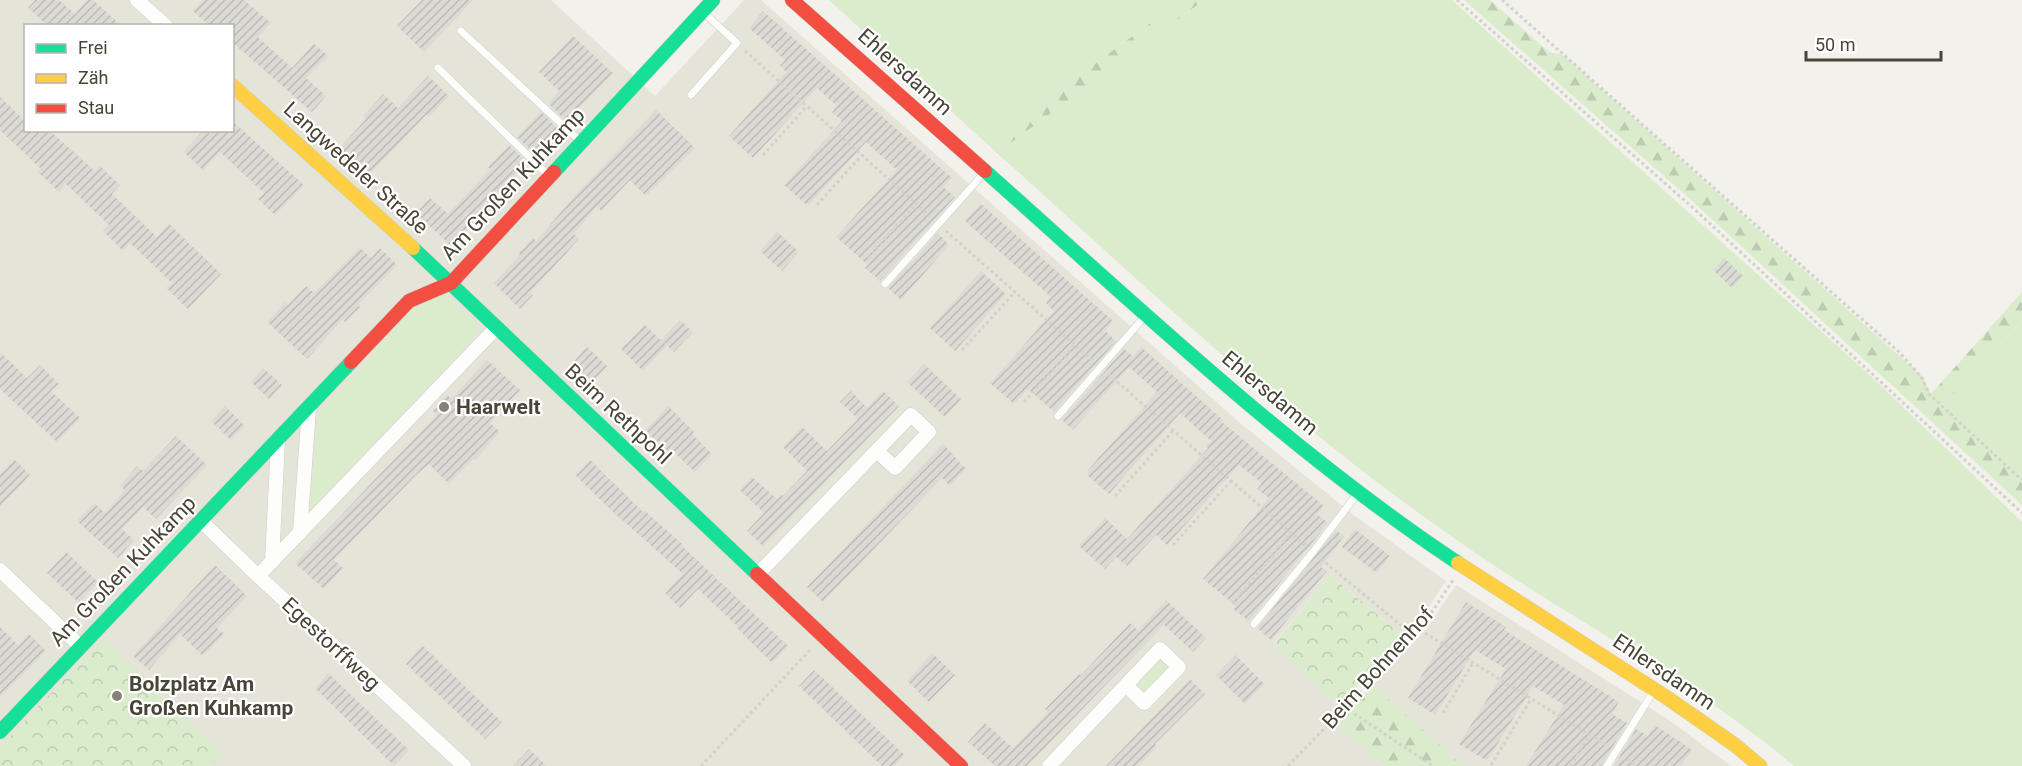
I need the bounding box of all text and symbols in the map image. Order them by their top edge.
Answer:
legend [24,24,234,132]
street label: Ehlersdamm [853,24,957,120]
scale bar [1806,24,1941,62]
text: 50 m [1815,34,1855,55]
text: Frei [78,37,108,58]
text: Zäh [78,67,109,88]
text: Stau [78,97,114,118]
street label: Langwedeler Straße [279,97,433,239]
street label: Am Großen Kuhkamp [436,103,590,265]
street label: Ehlersdamm [1217,346,1323,440]
street label: Beim Rethpohl [560,359,676,469]
place label: Haarwelt [456,395,541,419]
marker: Haarwelt [437,400,451,414]
street label: Am Großen Kuhkamp [45,491,201,651]
street label: Egestorffweg [277,593,385,695]
street label: Beim Bohnenhof [1317,602,1439,734]
street label: Ehlersdamm [1608,629,1720,715]
place label: Bolzplatz Am Großen Kuhkamp [129,672,293,720]
marker: Bolzplatz Am Großen Kuhkamp [110,689,124,703]

